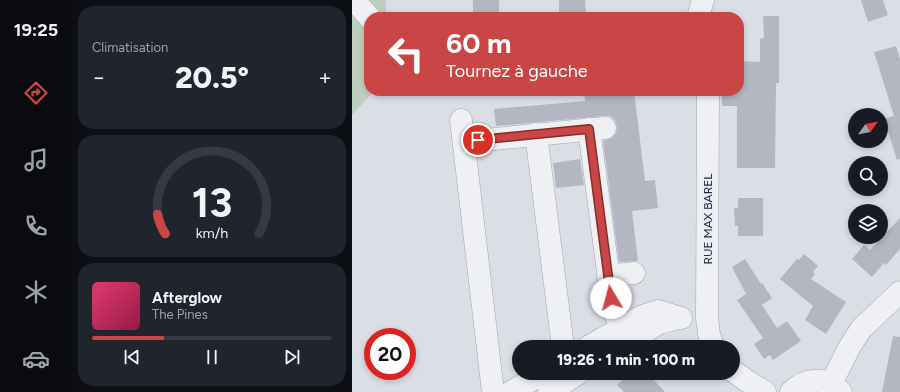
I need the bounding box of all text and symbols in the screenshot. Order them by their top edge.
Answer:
text: 19:25 [14,19,58,41]
text: 60 m [446,26,511,60]
icon: left [380,28,432,80]
text: Climatisation [92,40,168,55]
text: 20.5° [175,59,249,96]
text: Tournez à gauche [446,60,588,82]
text: − [92,64,106,91]
text: + [318,64,332,91]
icon: directions [22,79,50,107]
north arrow [848,108,888,148]
map controls [848,108,888,244]
pin [461,123,495,157]
icon: arrive [467,129,489,151]
icon: music [22,146,50,174]
button: search [848,156,888,196]
street label: RUE MAX BAREL [701,173,715,265]
text: 13 [192,177,232,227]
button: layers [848,204,888,244]
icon: phone [22,212,50,240]
text: km/h [196,224,228,242]
position arrow [590,277,632,319]
icon: climate [22,278,50,306]
text: Afterglow [152,289,222,307]
text: The Pines [152,307,208,322]
speed limit sign: 20 [364,328,416,380]
icon: car [22,345,50,373]
icon: previous [121,346,143,368]
icon: pause [201,346,223,368]
icon: next [281,346,303,368]
text: 19:26 · 1 min · 100 m [557,351,695,369]

